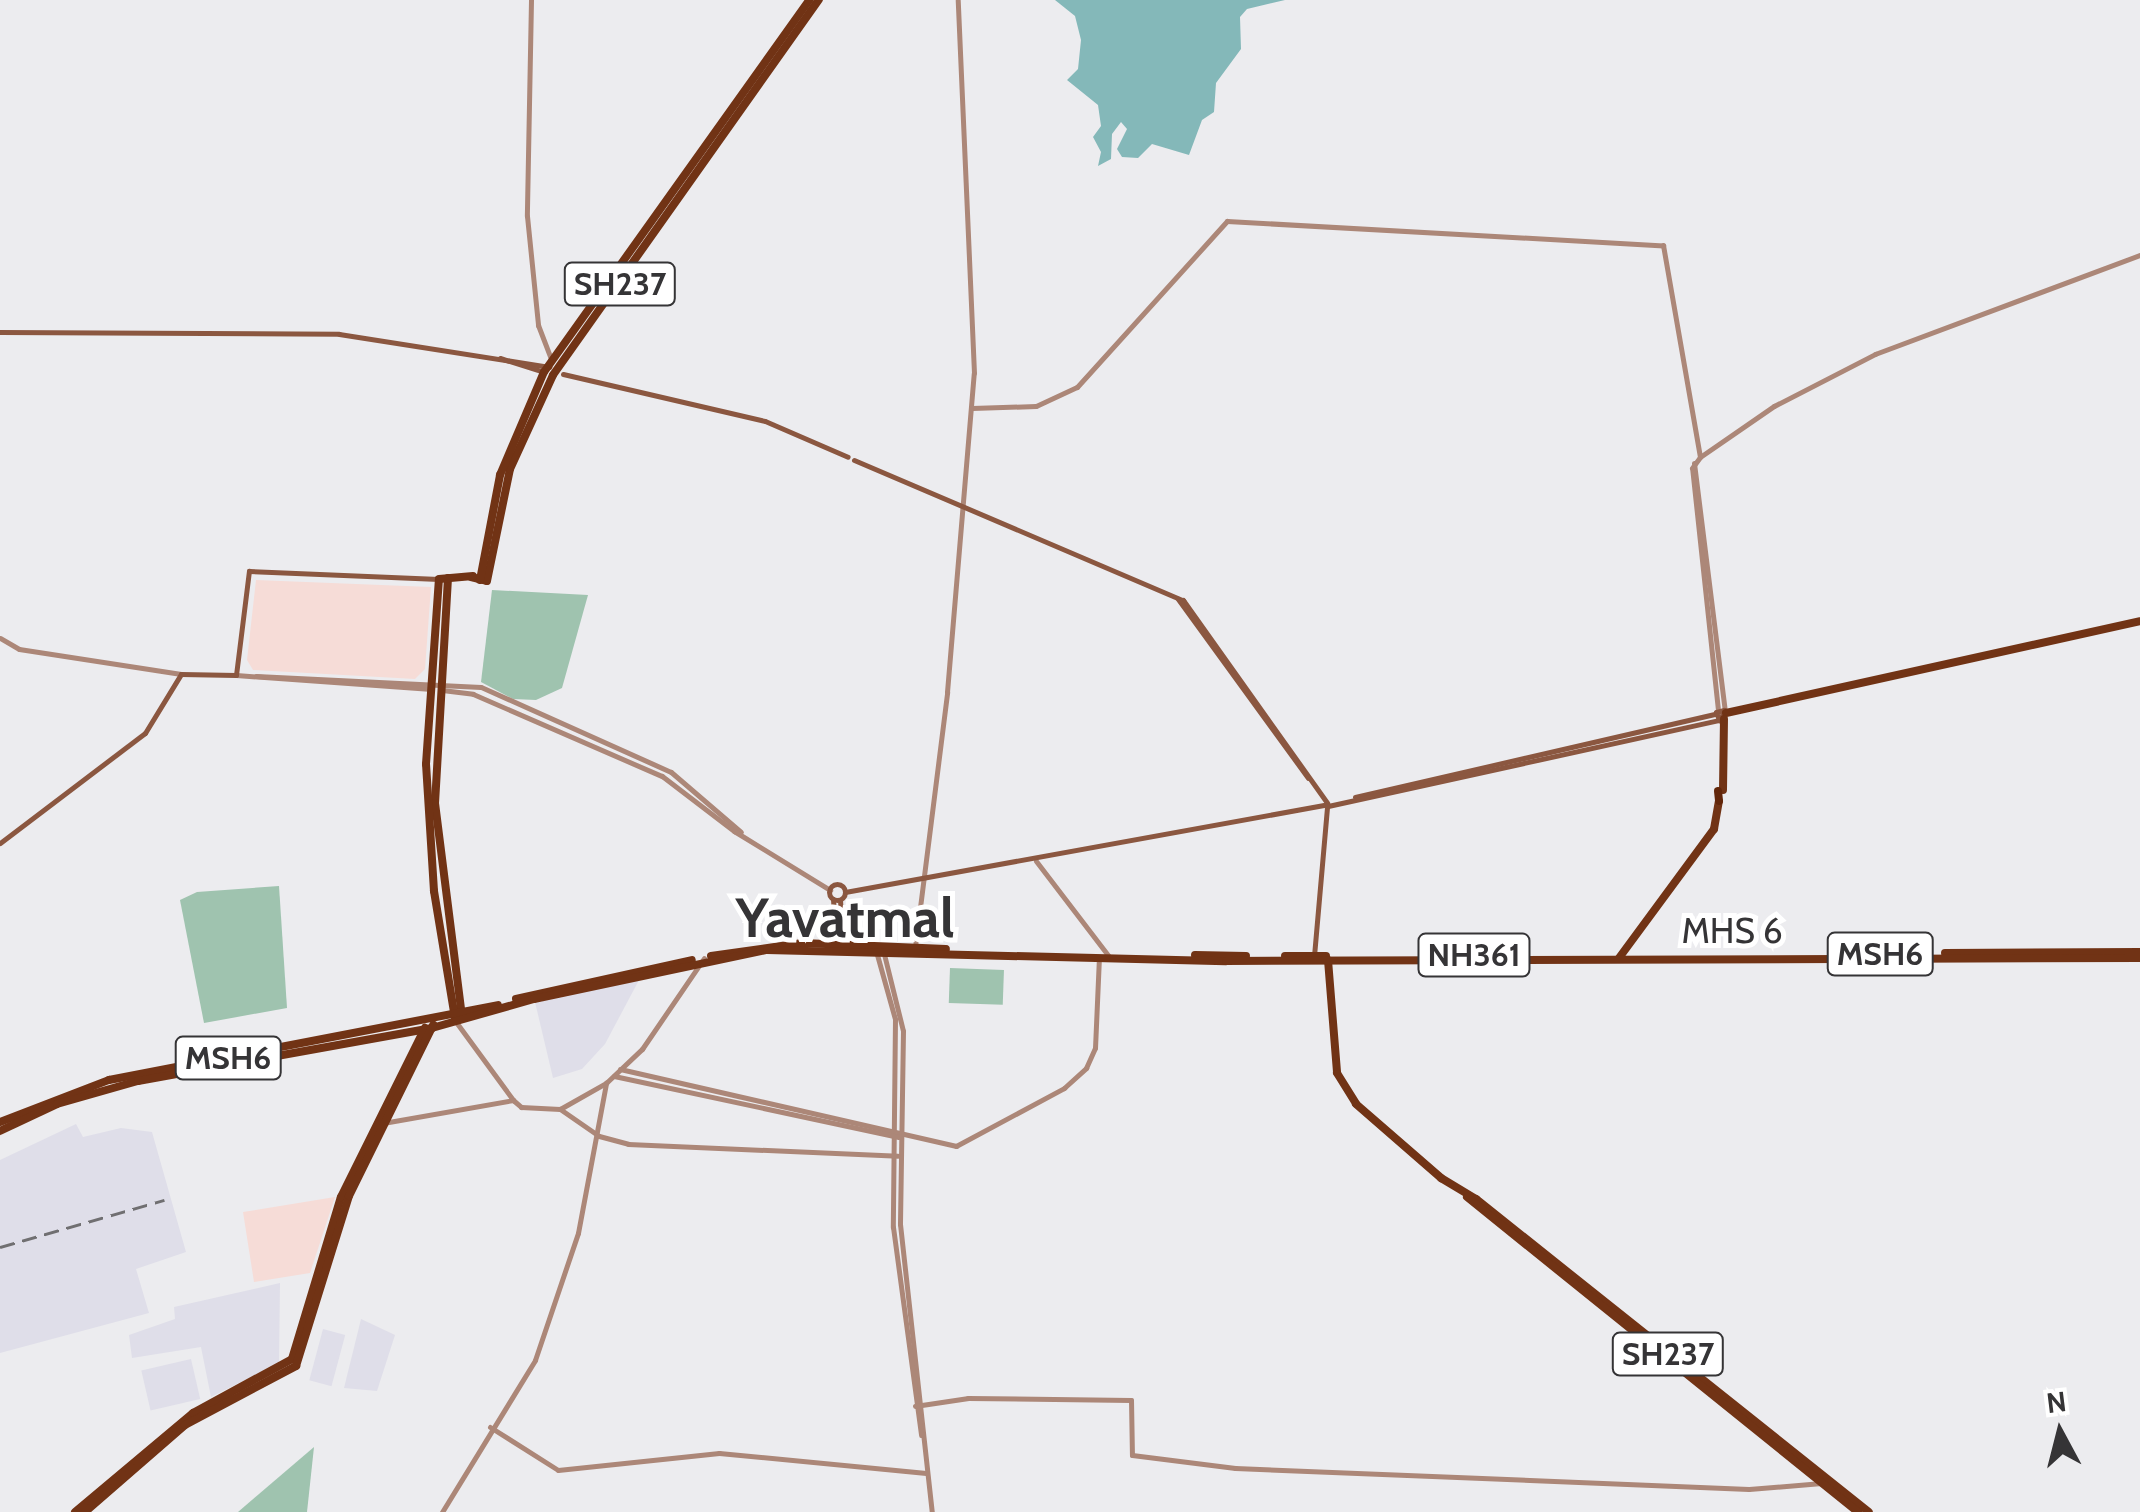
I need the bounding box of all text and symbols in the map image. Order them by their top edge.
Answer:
road number: SH237 [562,257,678,311]
district label: Yavatmal [736,885,954,951]
street label: MHS 6 [1681,910,1783,952]
road number: MSH6 [1825,927,1935,981]
road number: NH361 [1416,928,1532,982]
road number: MSH6 [173,1031,283,1085]
road number: SH237 [1610,1327,1726,1381]
north arrow [2010,1382,2110,1482]
text: N [2044,1384,2068,1420]

